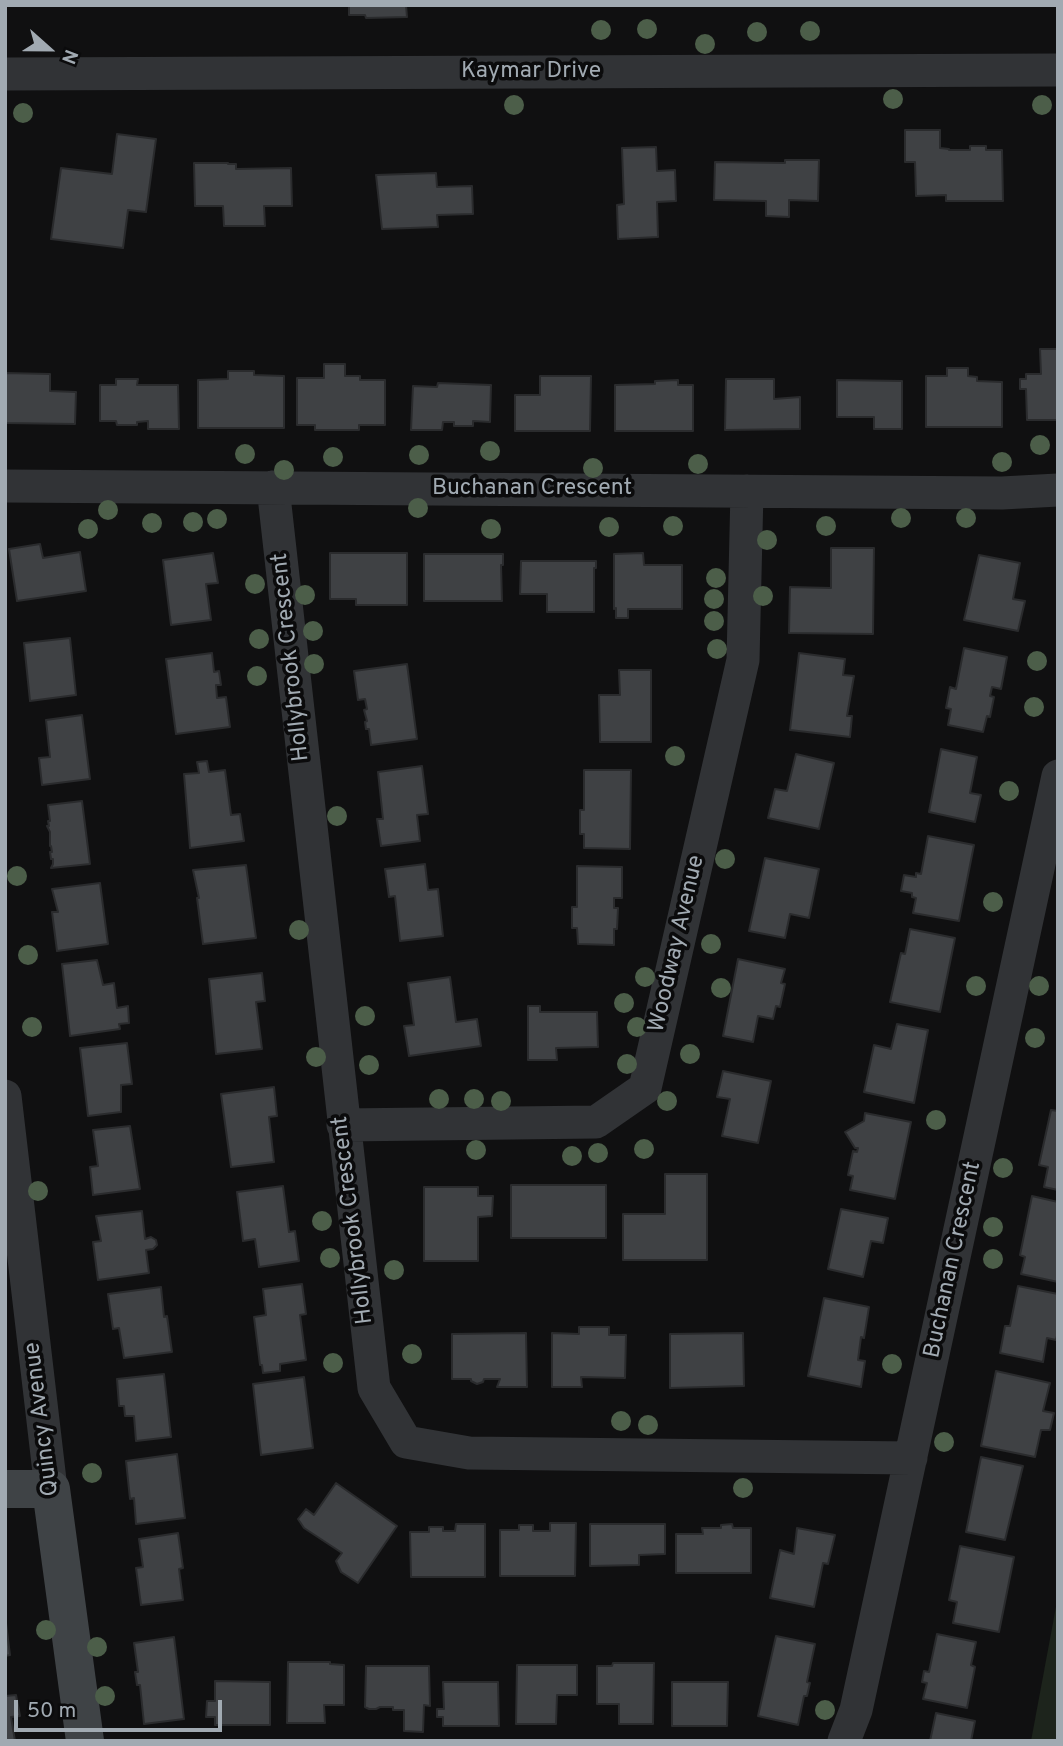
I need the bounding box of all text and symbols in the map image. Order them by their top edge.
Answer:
north arrow [14,14,84,84]
text: N [55,46,82,67]
street label: Kaymar Drive [461,58,601,86]
street label: Buchanan Crescent [432,475,632,503]
street label: Hollybrook Crescent [267,551,317,763]
street label: Woodway Avenue [644,853,712,1035]
street label: Hollybrook Crescent [328,1114,380,1326]
street label: Buchanan Crescent [920,1159,988,1361]
street label: Quincy Avenue [20,1340,66,1498]
scale bar [18,1686,226,1730]
text: 50 m [27,1698,76,1725]

